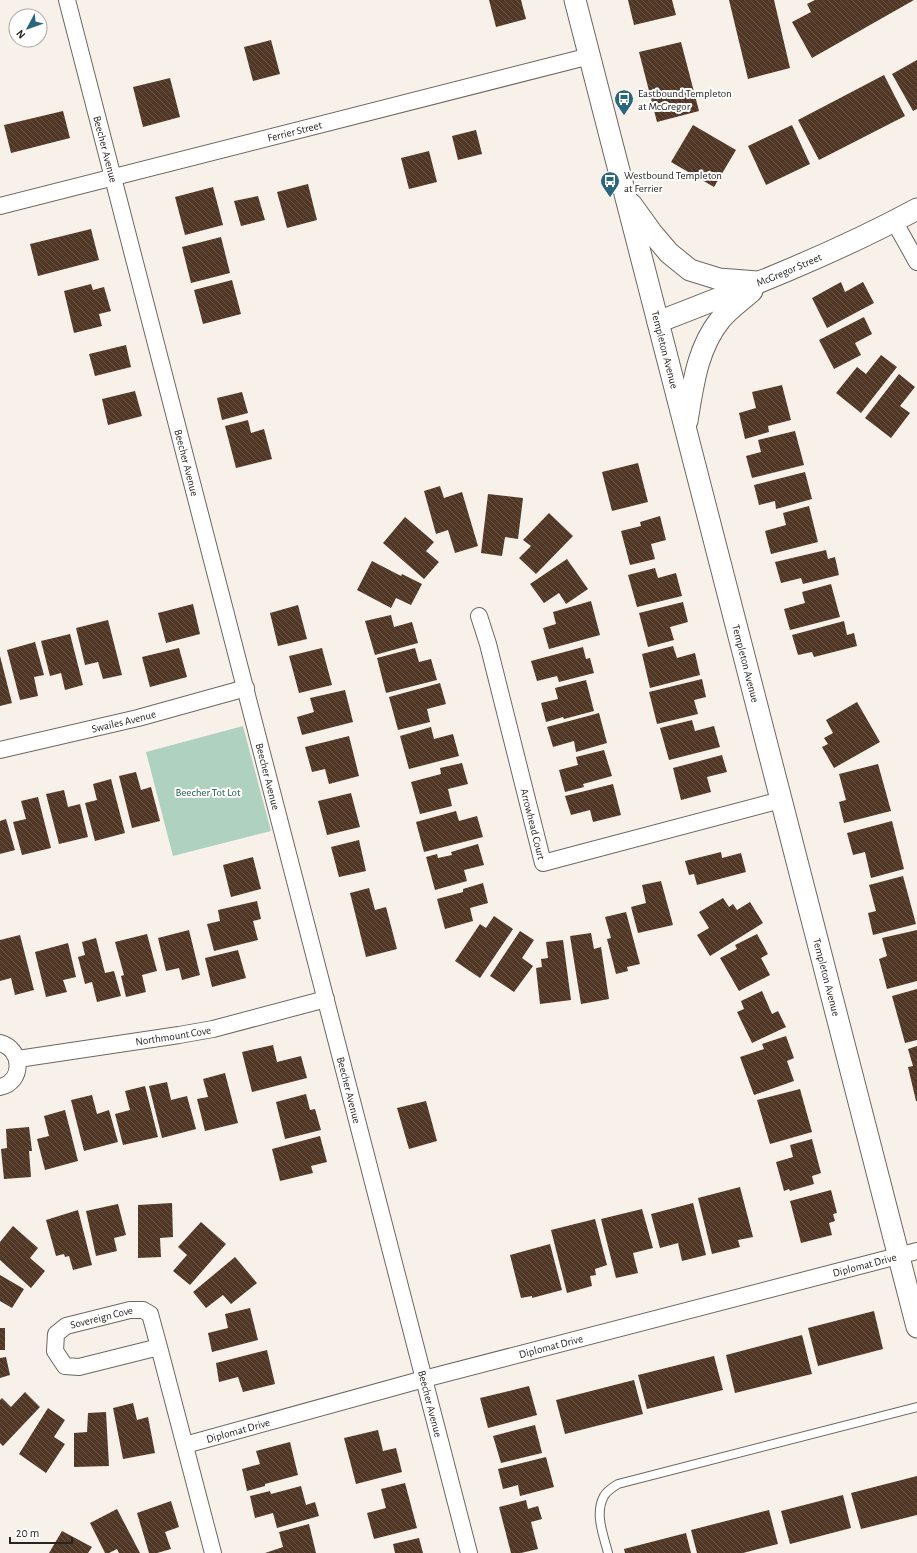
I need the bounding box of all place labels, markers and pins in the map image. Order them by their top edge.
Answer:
bus stop icon: Eastbound Templeton at McGregor [613,88,635,116]
place label: Eastbound Templeton at McGregor [638,88,732,112]
bus stop icon: Westbound Templeton at Ferrier [599,170,621,198]
place label: Westbound Templeton at Ferrier [624,170,722,194]

